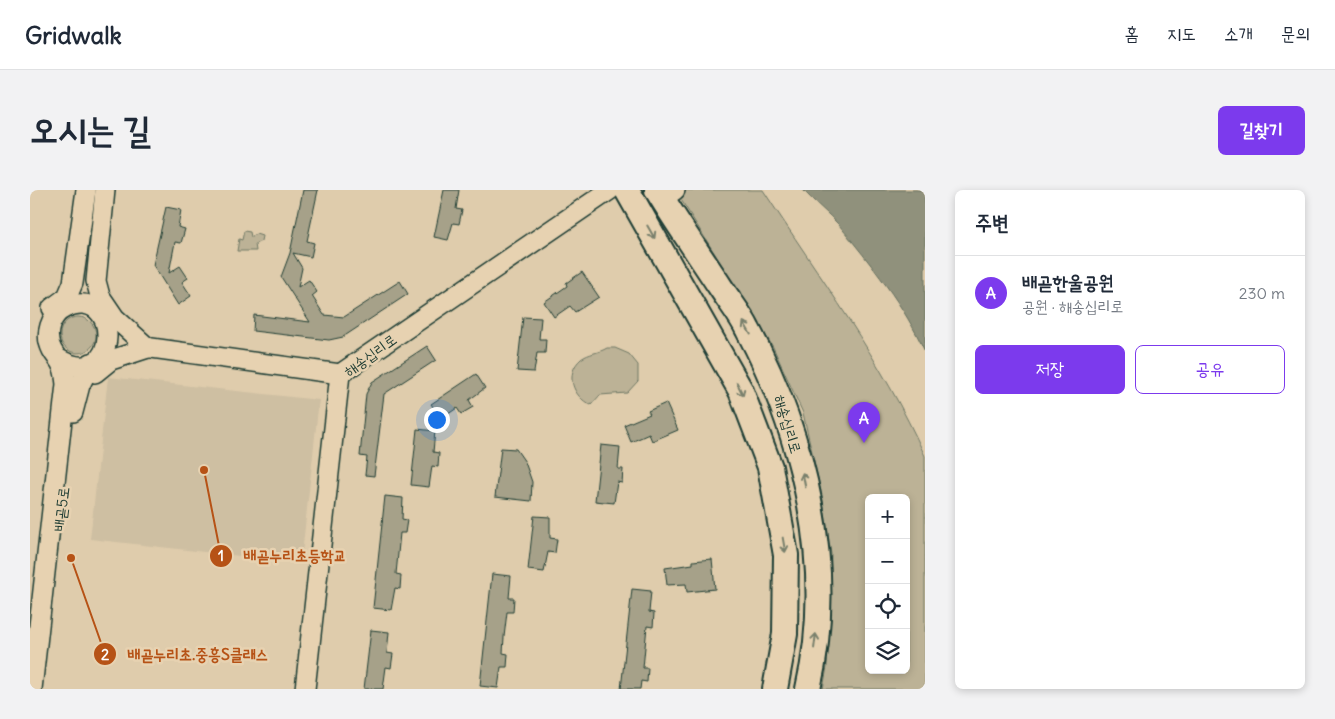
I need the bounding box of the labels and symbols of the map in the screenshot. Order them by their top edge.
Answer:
one-way arrow [646,225,656,240]
one-way arrow [742,321,752,336]
street label: 해송십리로 [340,330,400,380]
one-way arrow [735,381,745,396]
street label: 해송십리로 [770,392,806,456]
pin: A [848,402,880,443]
your location [424,407,450,433]
one-way arrow [799,472,808,488]
street label: 배곧5로 [49,486,73,532]
one-way arrow [780,536,790,552]
callout: 배곧누리초등학교 [208,540,356,571]
text: 배곧누리초등학교 [244,545,347,565]
text: 1 [218,546,224,565]
one-way arrow [810,633,820,649]
callout: 배곧누리초.중흥S클래스 [93,639,279,670]
text: 배곧누리초.중흥S클래스 [128,644,268,664]
text: 2 [101,645,109,664]

